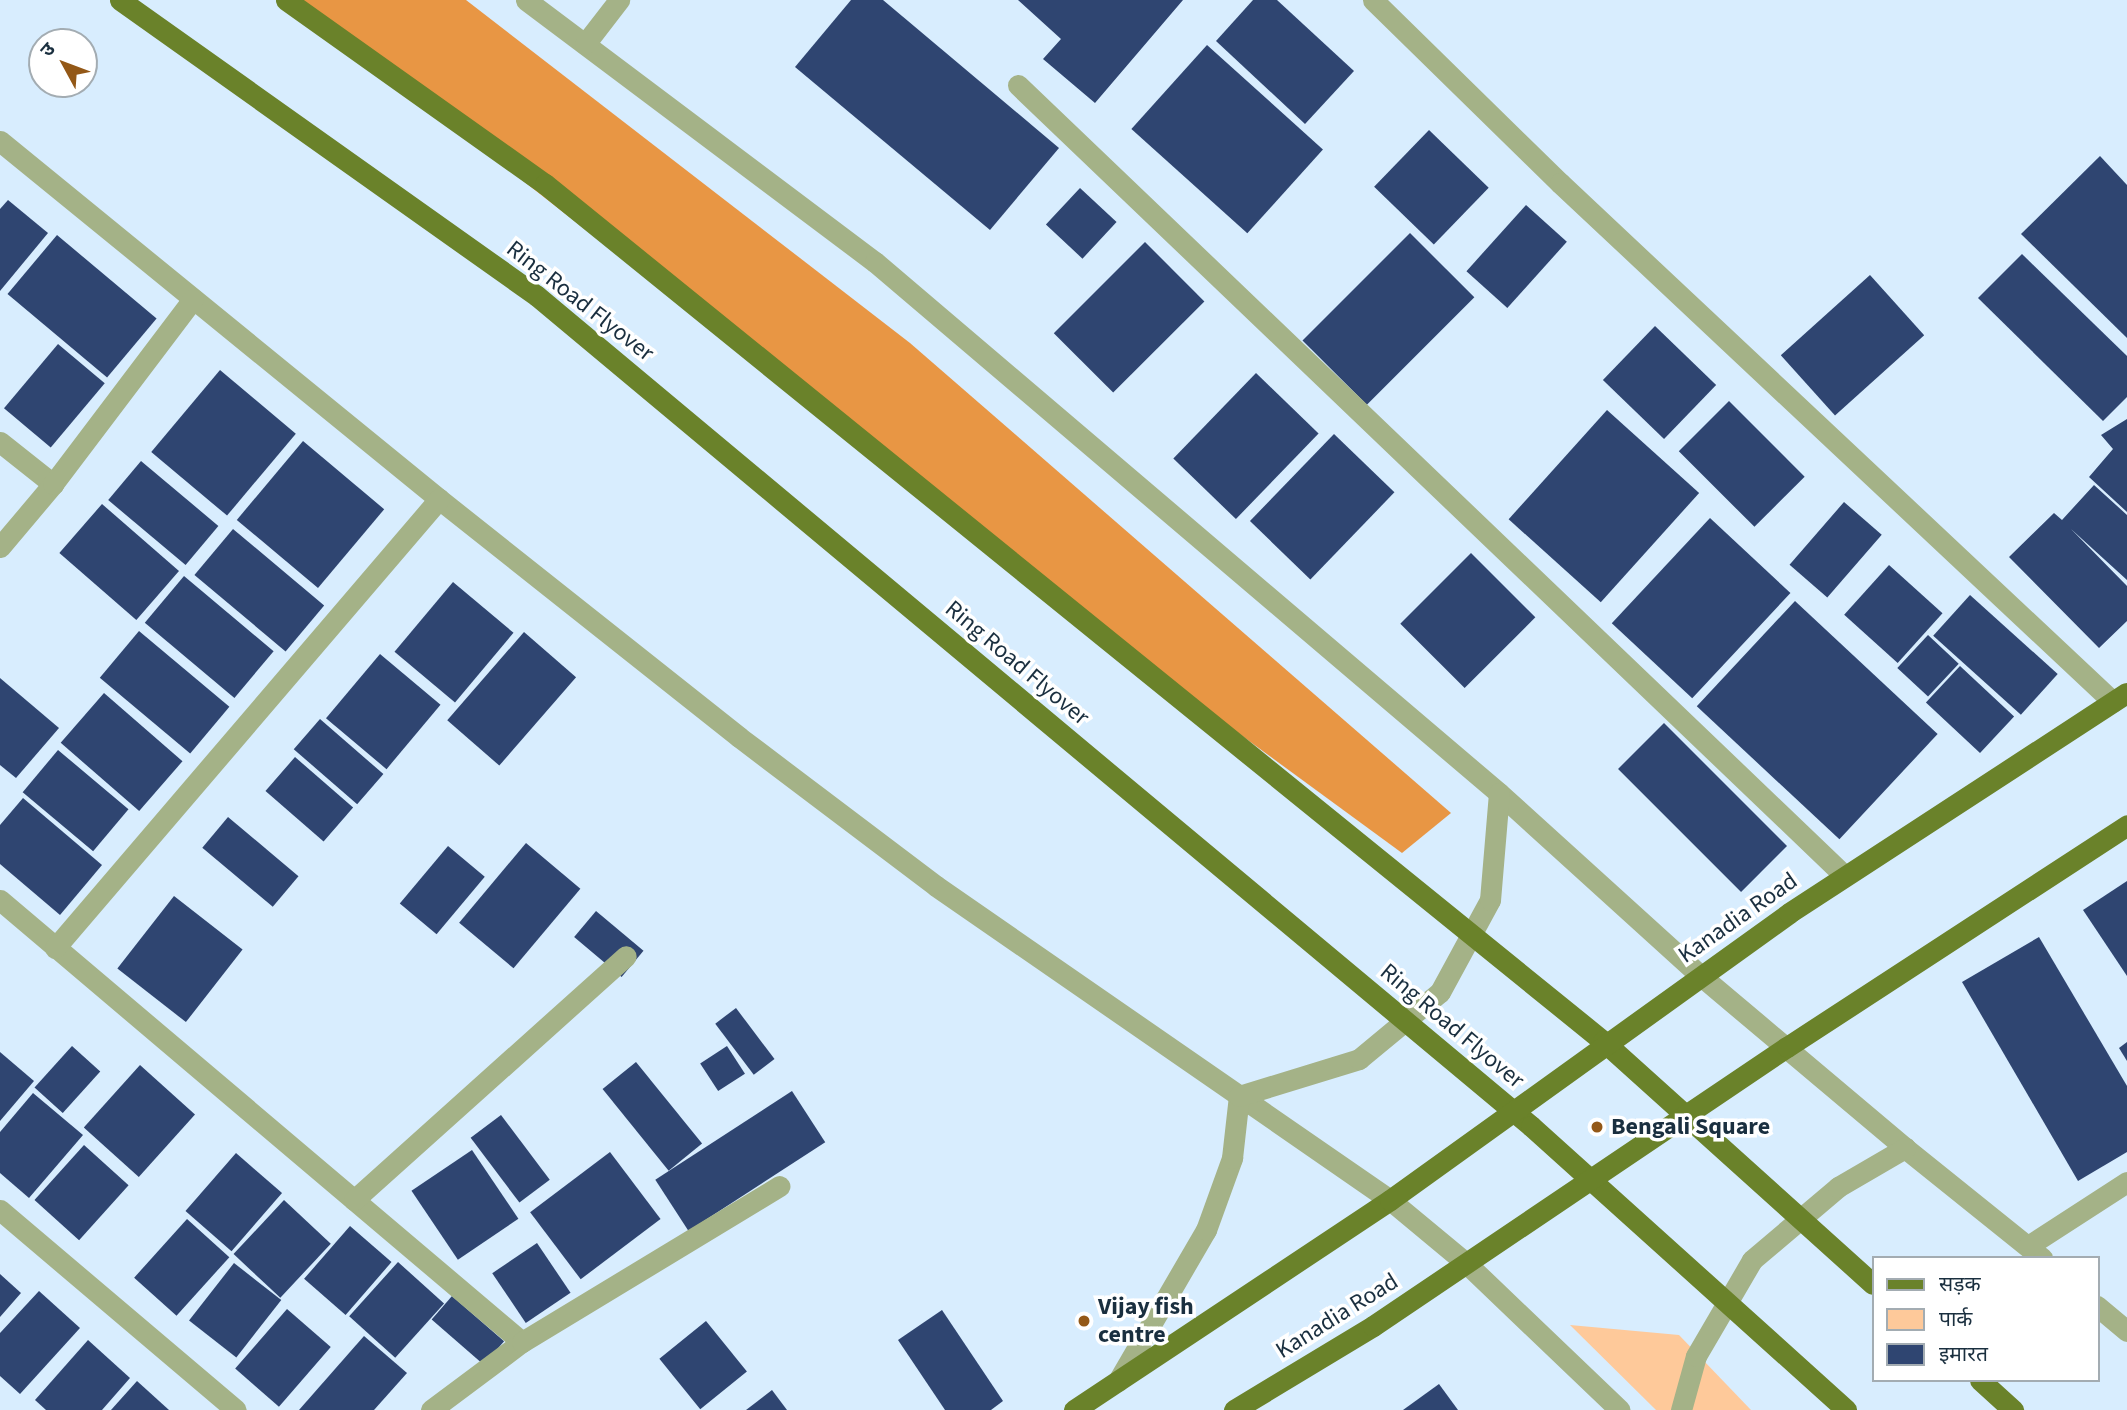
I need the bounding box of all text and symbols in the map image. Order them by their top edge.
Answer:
north arrow [28,28,98,98]
text: उ [34,37,62,63]
street label: Ring Road Flyover [501,234,659,368]
street label: Ring Road Flyover [939,594,1095,732]
street label: Kanadia Road [1673,866,1803,970]
street label: Ring Road Flyover [1374,957,1530,1095]
place label: Bengali Square [1611,1113,1770,1141]
marker: Bengali Square [1589,1119,1605,1135]
legend [1871,1256,2099,1382]
street label: Kanadia Road [1270,1267,1404,1365]
text: सड़क [1939,1269,1981,1299]
place label: Vijay fish centre [1098,1293,1194,1349]
text: पार्क [1939,1304,1973,1334]
marker: Vijay fish centre [1076,1313,1092,1329]
text: इमारत [1939,1339,1988,1369]

